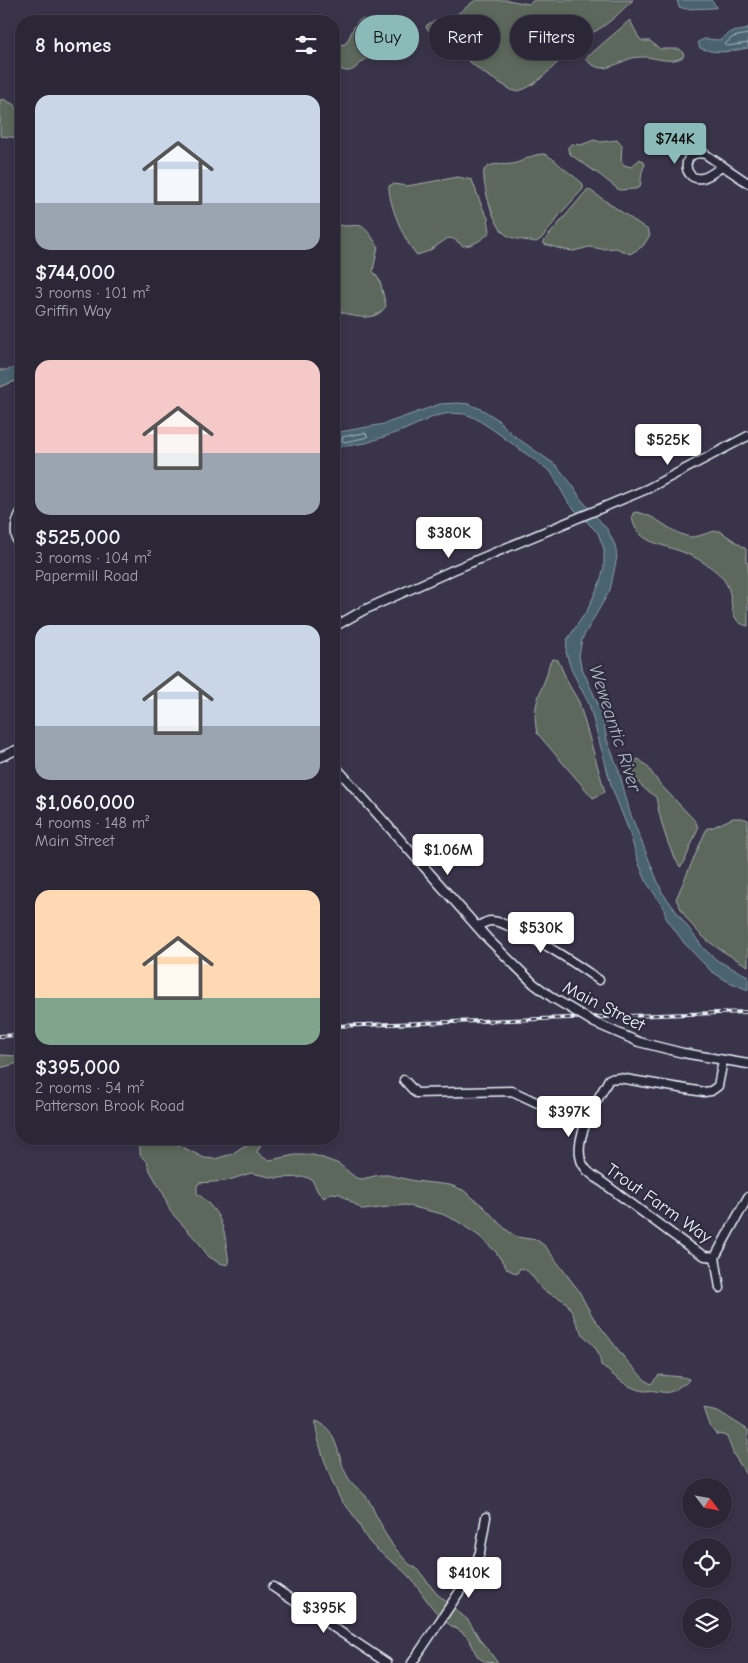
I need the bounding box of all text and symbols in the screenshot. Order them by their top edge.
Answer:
chip: Buy [355,15,419,60]
chip: Rent [429,15,500,60]
chip: Filters [510,15,593,60]
icon: filters [292,31,320,59]
text: 8 homes [35,33,111,57]
pin: $744K [640,122,710,165]
icon: home [133,128,223,218]
text: $744K [655,130,695,148]
text: $744,000 [35,260,115,284]
text: 3 rooms · 101 m² [35,284,150,302]
text: Griffin Way [35,302,111,320]
icon: home [133,393,223,483]
pin: $525K [633,424,703,466]
text: $525K [646,431,690,449]
pin: $380K [414,516,484,559]
text: $380K [427,524,471,542]
text: $525,000 [35,525,120,549]
text: 3 rooms · 104 m² [35,549,151,567]
text: Papermill Road [35,567,138,585]
icon: home [133,658,223,748]
water label: Weweantic River [584,662,646,796]
text: $1,060,000 [35,790,135,814]
text: 4 rooms · 148 m² [35,814,149,832]
text: Main Street [35,832,115,850]
pin: $1.06M [407,834,489,876]
text: $1.06M [423,841,473,859]
pin: $530K [506,912,576,954]
text: $530K [519,919,563,937]
icon: home [133,923,223,1013]
street label: Main Street [559,977,649,1037]
text: $395,000 [35,1055,120,1079]
text: 2 rooms · 54 m² [35,1079,144,1097]
pin: $397K [534,1096,604,1138]
text: Patterson Brook Road [35,1097,184,1115]
text: $397K [548,1103,590,1121]
street label: Trout Farm Way [602,1159,717,1248]
north arrow [682,1478,732,1528]
map controls [682,1478,732,1648]
button: locate [682,1538,732,1588]
pin: $410K [434,1556,504,1599]
text: $410K [448,1564,490,1582]
pin: $395K [289,1592,359,1634]
button: layers [682,1598,732,1648]
text: $395K [302,1599,346,1617]

